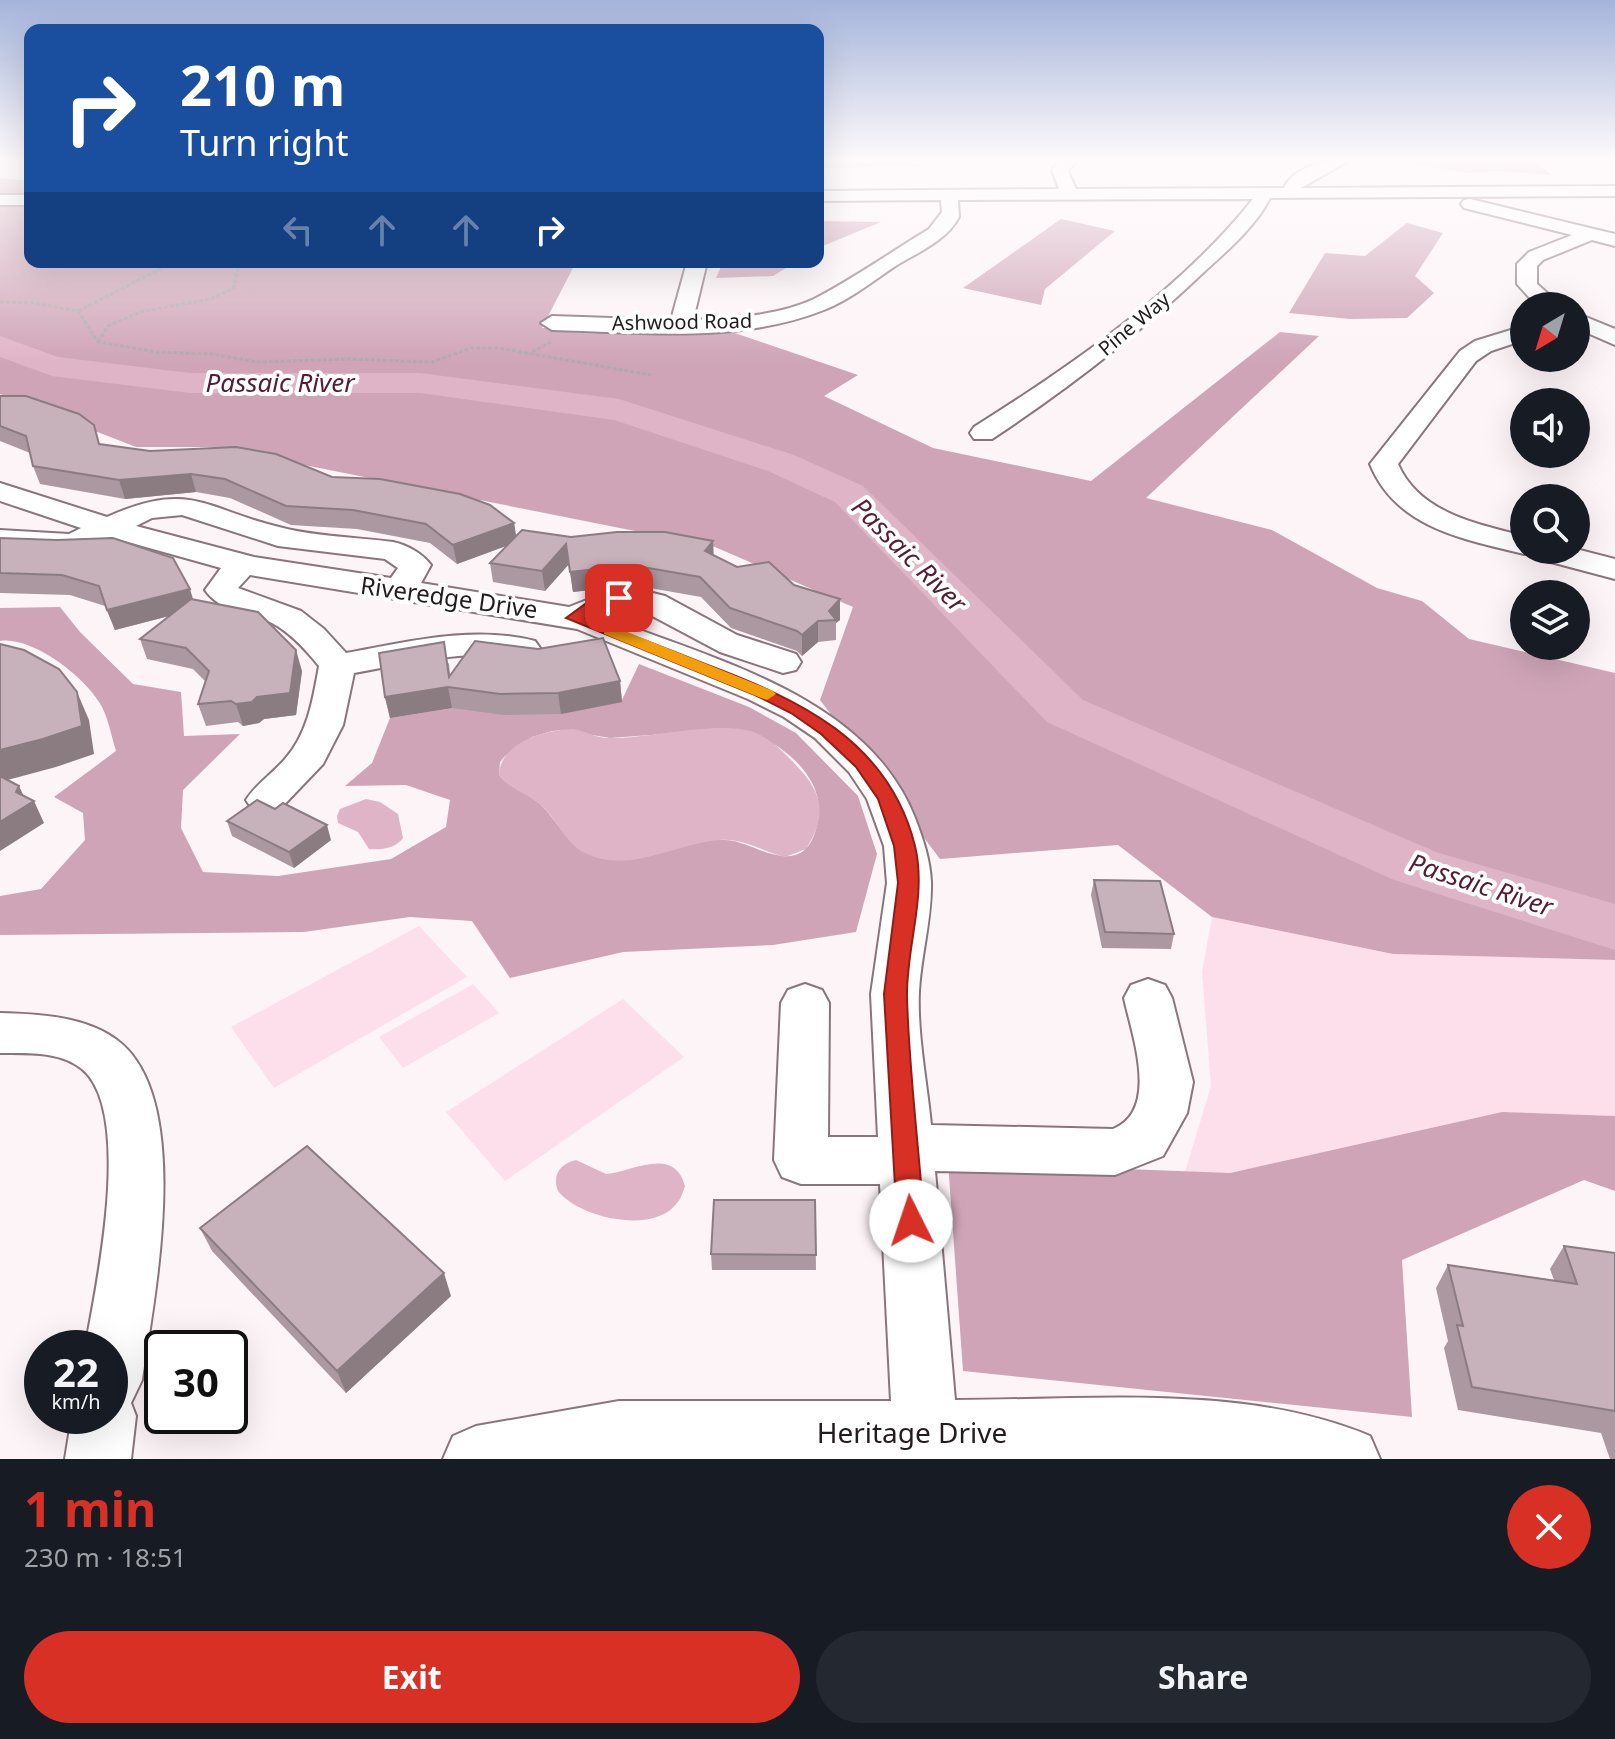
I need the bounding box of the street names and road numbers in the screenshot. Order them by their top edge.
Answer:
street label: Pine Way [1092,285,1176,362]
street label: Ashwood Road [612,307,752,336]
street label: Riveredge Drive [359,568,540,625]
street label: Heritage Drive [817,1413,1007,1451]

